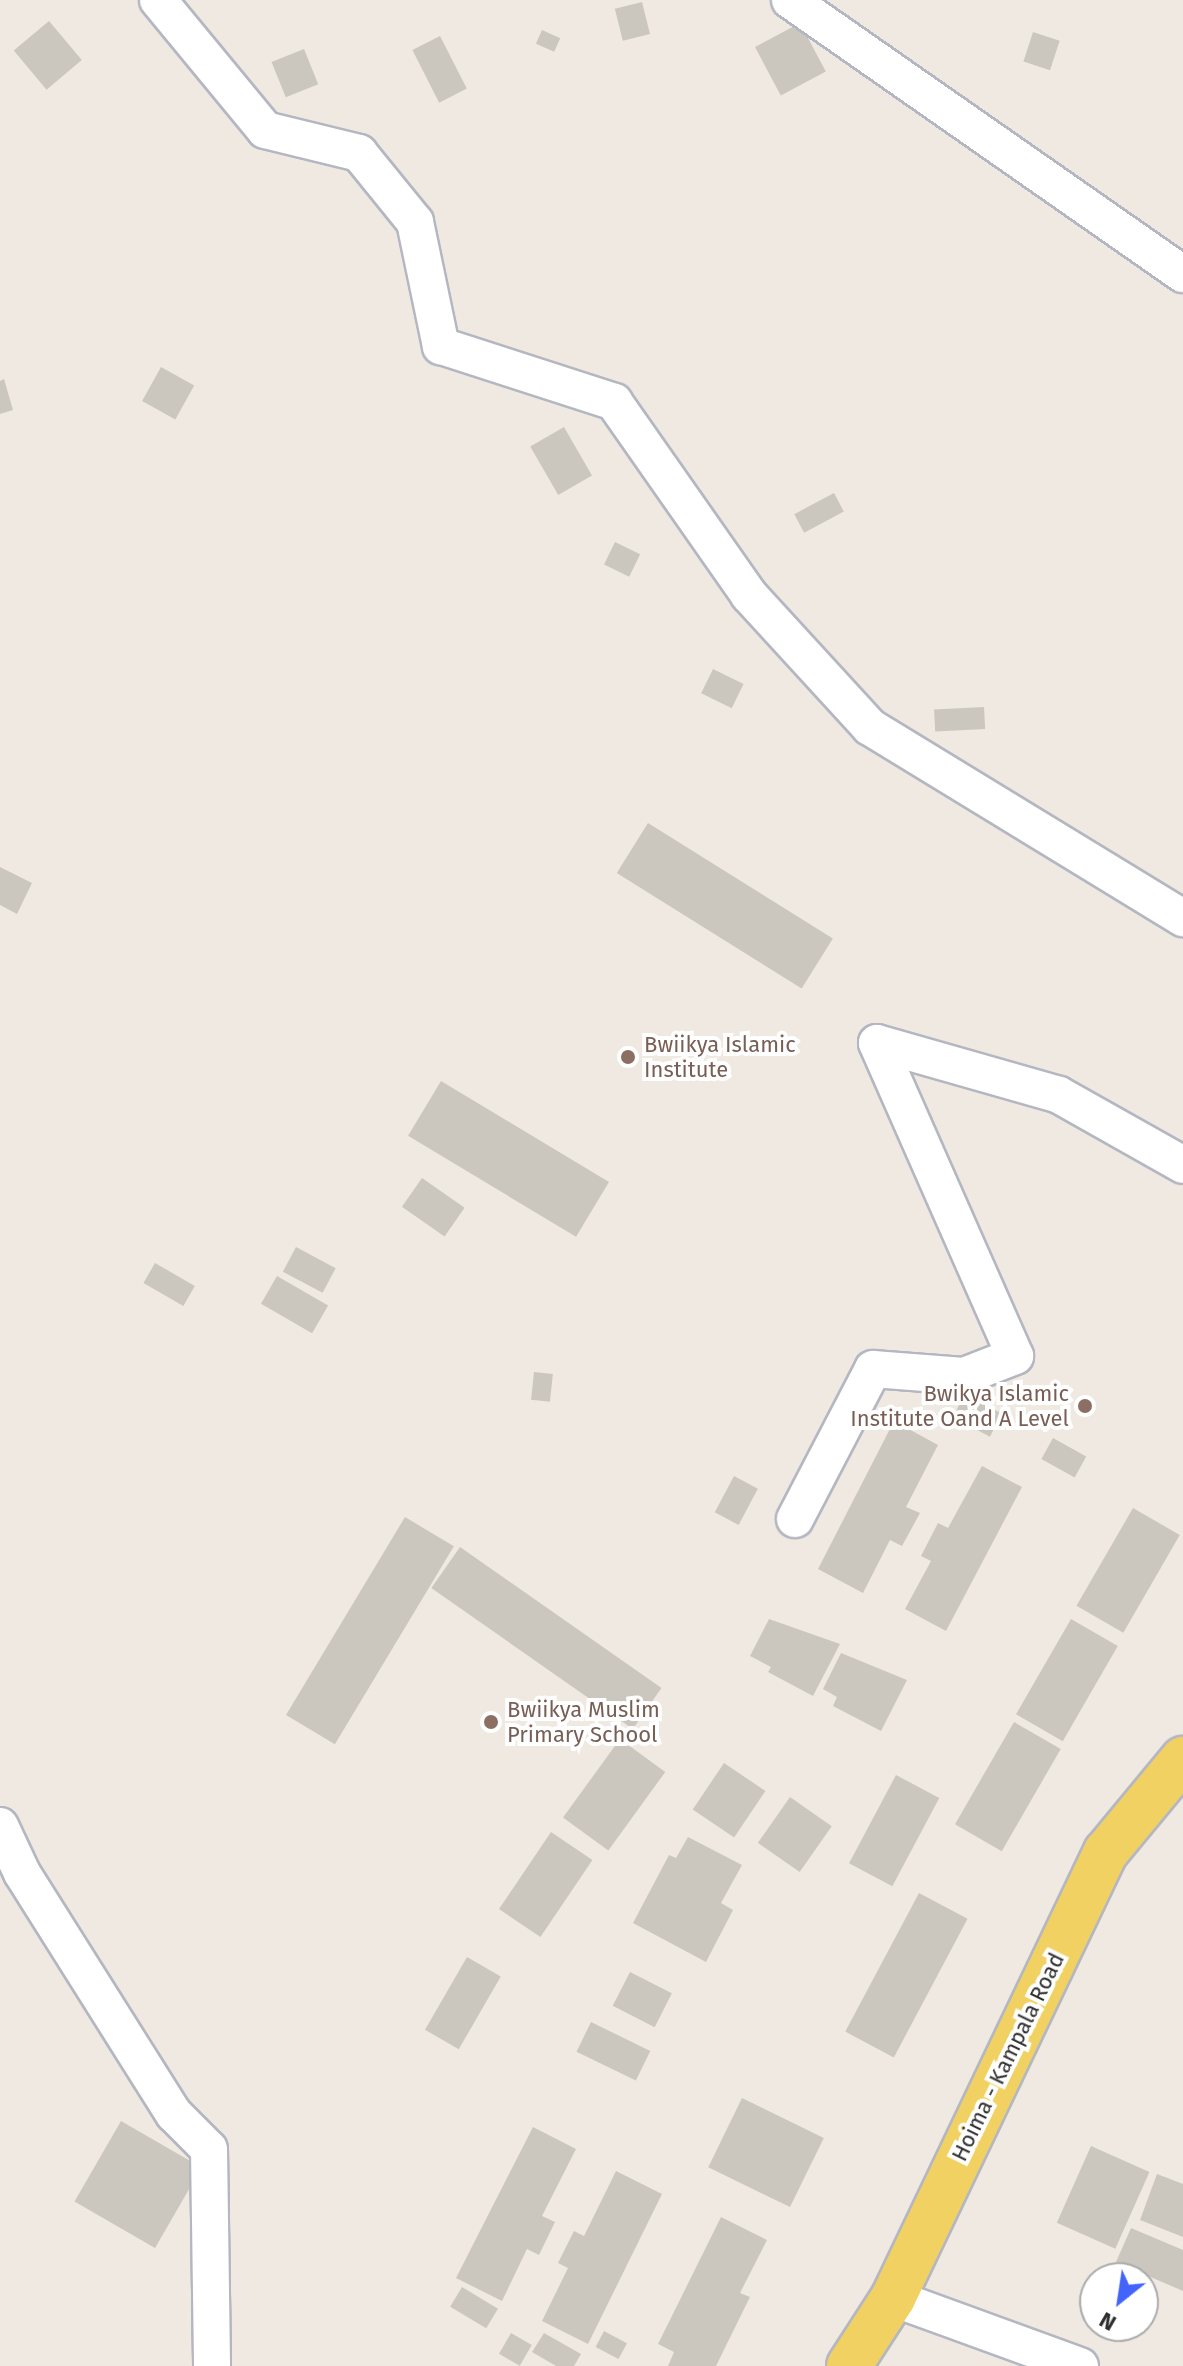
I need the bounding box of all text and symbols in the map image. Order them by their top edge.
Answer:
place label: Bwiikya Islamic Institute [644,1031,796,1082]
marker: Bwiikya Islamic Institute [619,1048,637,1066]
place label: Bwikya Islamic Institute Oand A Level [850,1380,1069,1432]
marker: Bwikya Islamic Institute Oand A Level [1076,1397,1094,1415]
place label: Bwiikya Muslim Primary School [507,1696,660,1748]
marker: Bwiikya Muslim Primary School [482,1713,500,1731]
street label: Hoima - Kampala Road [946,1949,1070,2165]
north arrow [1079,2262,1159,2342]
text: N [1095,2306,1121,2337]

